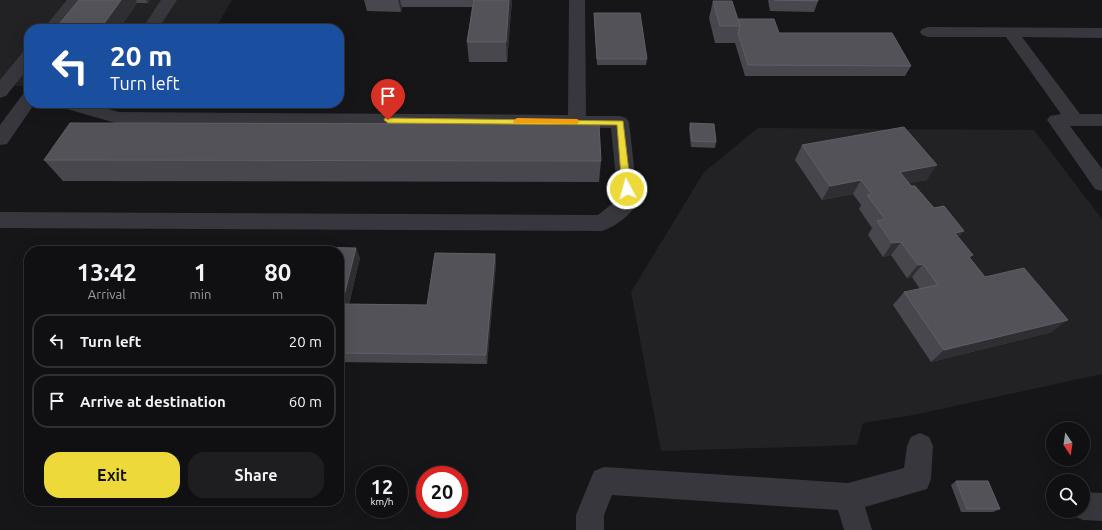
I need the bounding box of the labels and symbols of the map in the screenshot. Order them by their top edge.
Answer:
pin [371,79,405,120]
position arrow [606,168,648,210]
north arrow [1046,422,1090,466]
speed limit sign: 20 [416,466,468,518]

